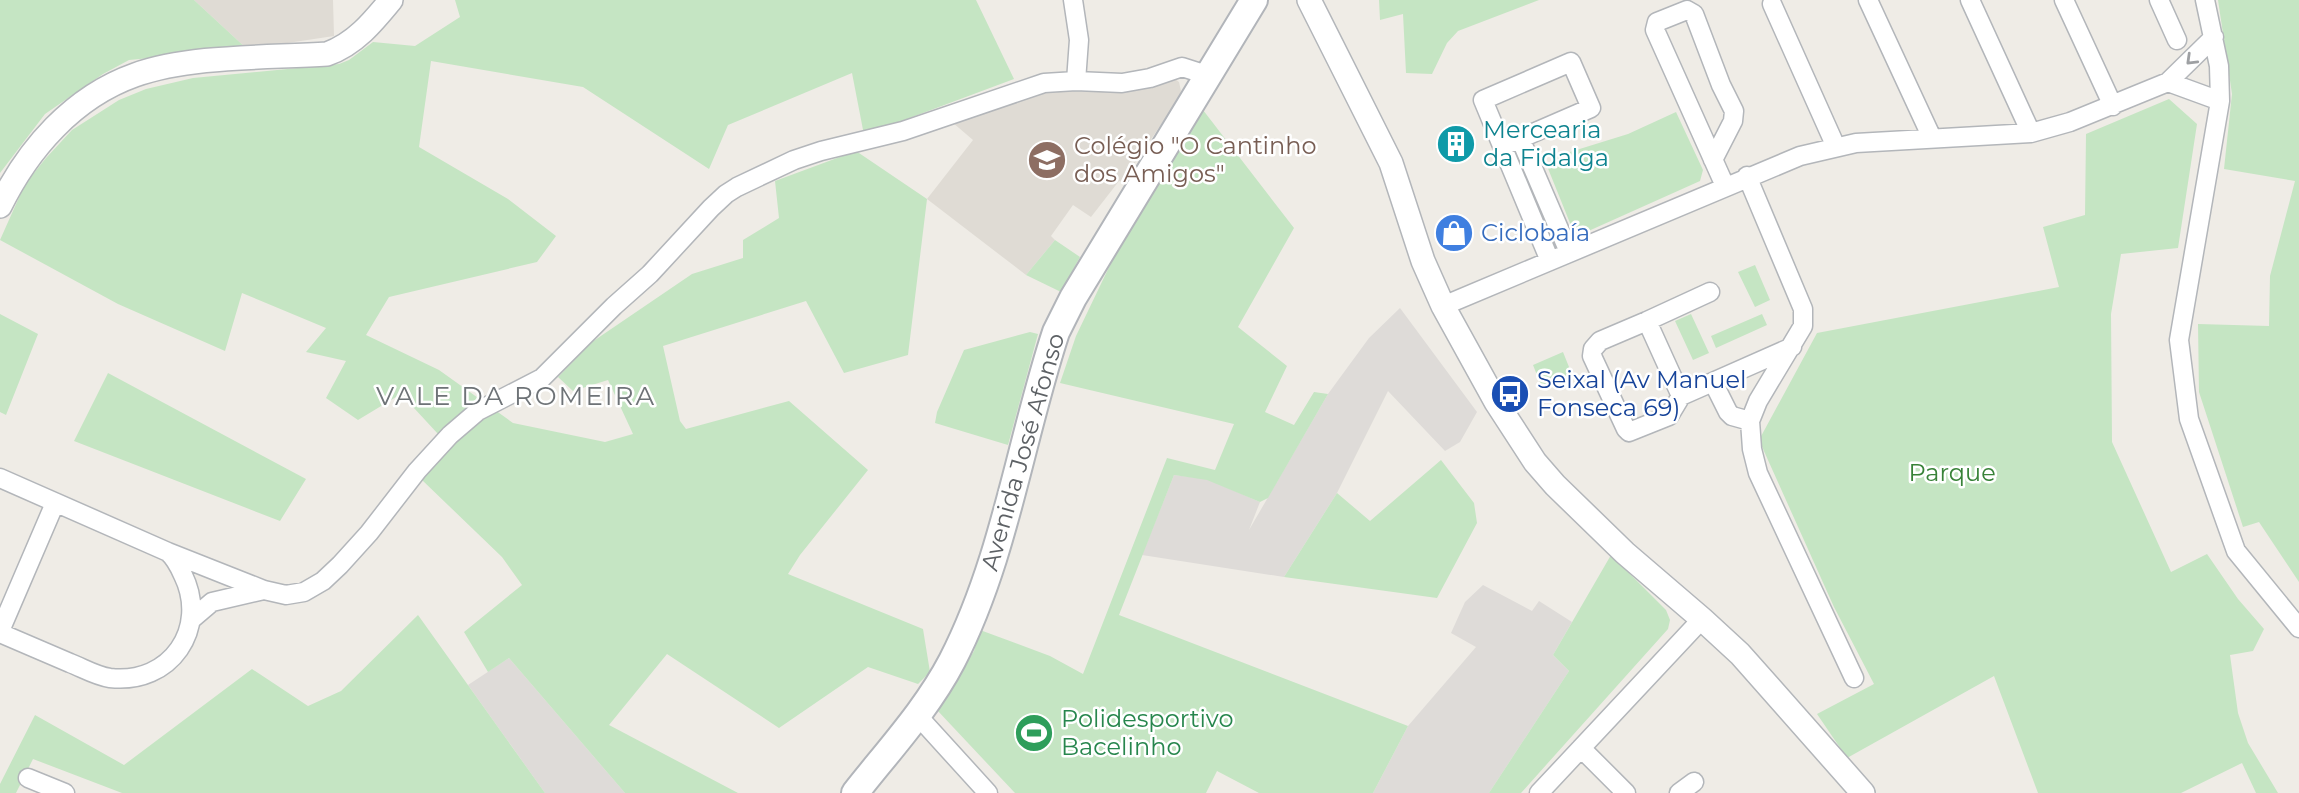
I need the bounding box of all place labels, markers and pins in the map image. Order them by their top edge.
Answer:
place label: Mercearia da Fidalga [1483,115,1609,172]
building icon: Mercearia da Fidalga [1435,123,1477,165]
place label: Colégio "O Cantinho dos Amigos" [1074,131,1317,188]
school or university icon: Colégio "O Cantinho dos Amigos" [1026,139,1068,181]
shop icon: Ciclobaía [1433,212,1475,254]
place label: Ciclobaía [1481,218,1590,247]
place label: Seixal (Av Manuel Fonseca 69) [1537,365,1746,422]
bus stop icon: Seixal (Av Manuel Fonseca 69) [1489,373,1531,415]
place label: Polidesportivo Bacelinho [1061,704,1234,761]
sports icon: Polidesportivo Bacelinho [1013,712,1055,754]

